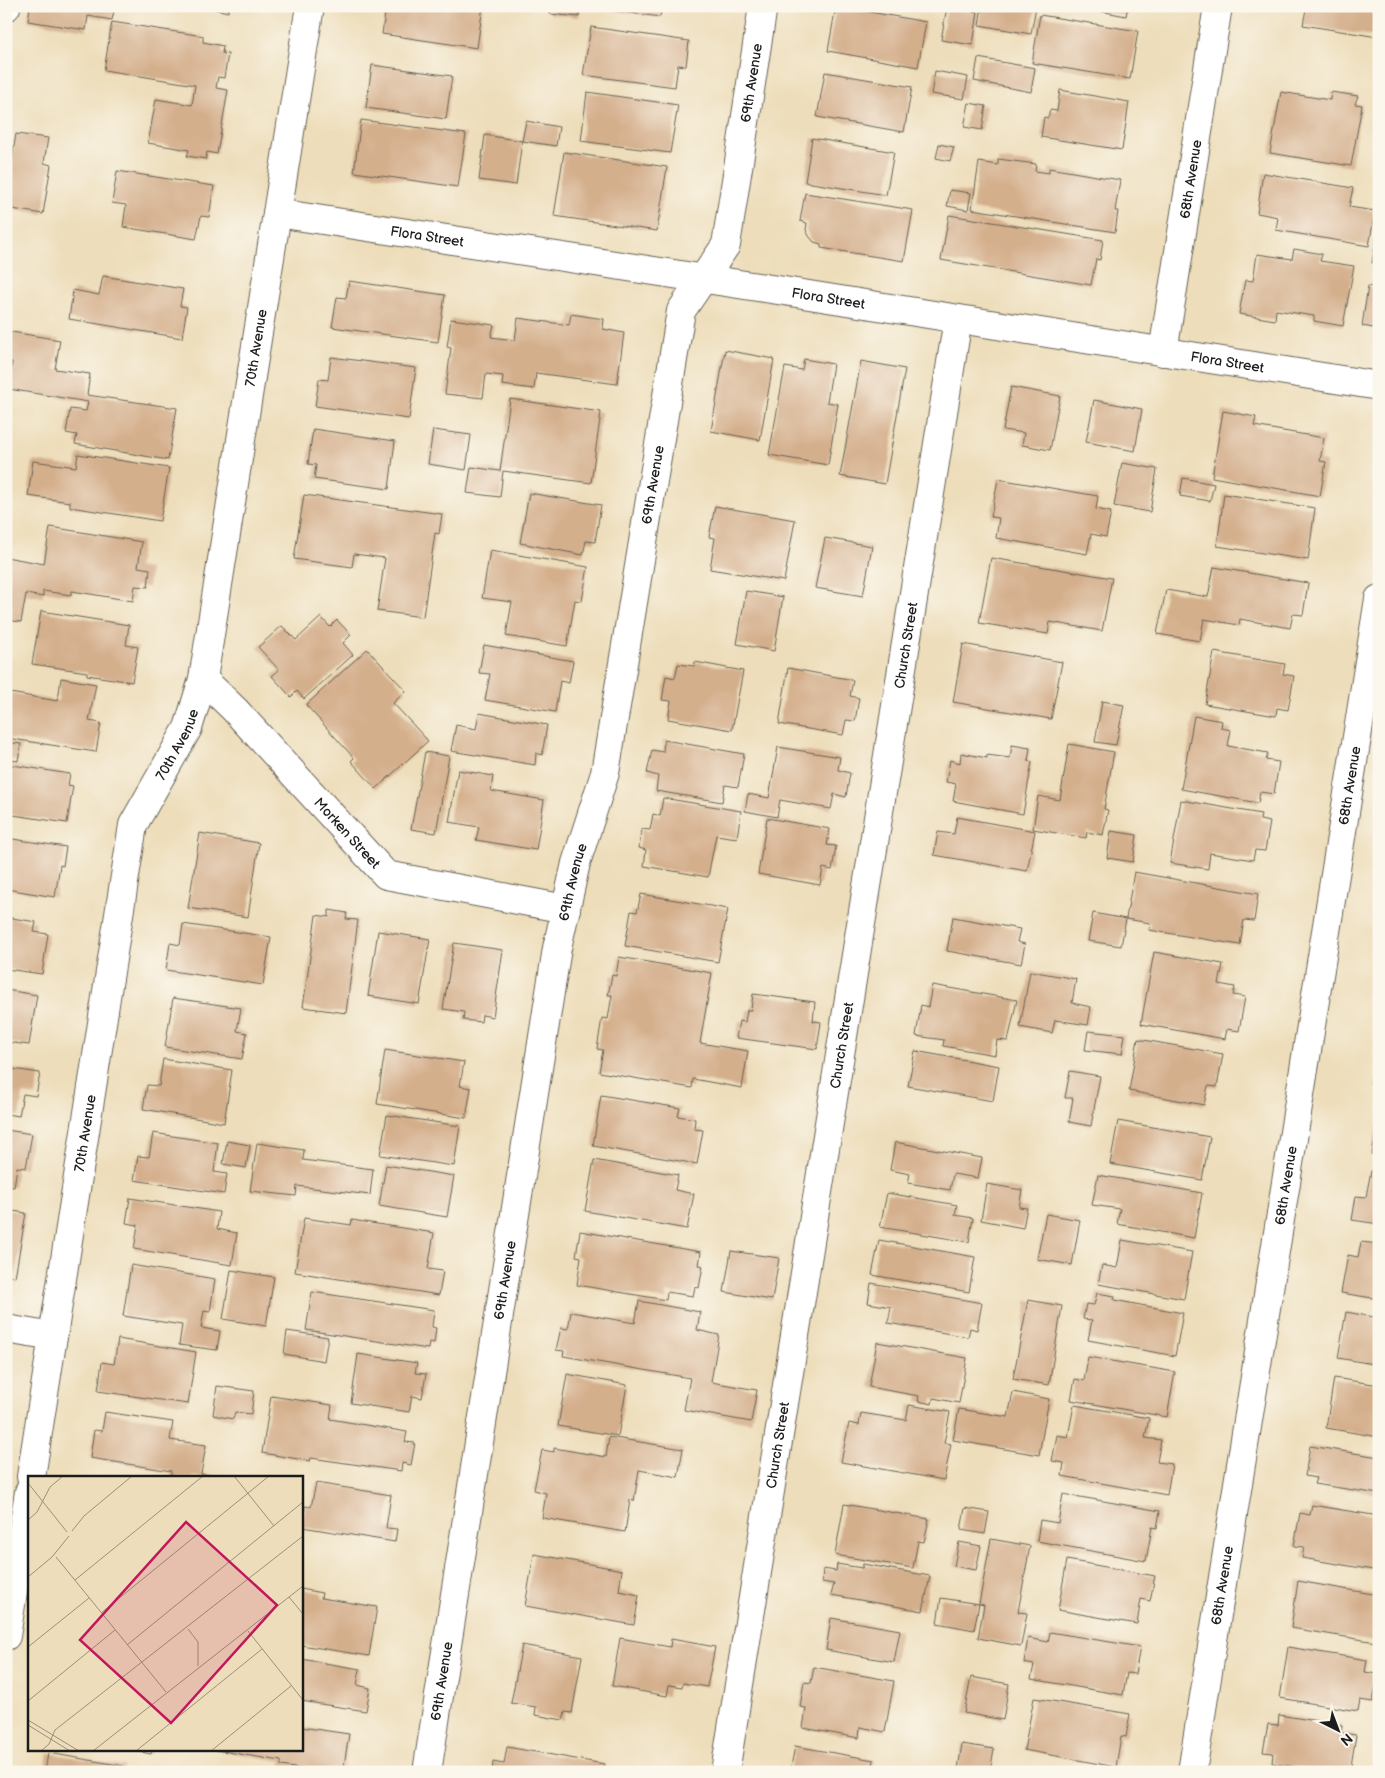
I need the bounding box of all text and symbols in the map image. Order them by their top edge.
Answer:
street label: 69th Avenue [737,42,766,124]
street label: 68th Avenue [1176,139,1206,220]
street label: Flora Street [389,223,466,251]
street label: Flora Street [790,284,867,313]
street label: 70th Avenue [242,308,271,388]
street label: Flora Street [1189,348,1266,377]
street label: 69th Avenue [638,444,668,525]
street label: Church Street [891,600,922,690]
street label: 70th Avenue [152,707,202,783]
street label: 68th Avenue [1335,745,1364,826]
street label: Morken Street [310,794,384,873]
street label: 69th Avenue [555,841,591,923]
street label: Church Street [827,1000,857,1090]
street label: 70th Avenue [71,1093,100,1173]
street label: 68th Avenue [1271,1145,1301,1226]
street label: 69th Avenue [491,1240,520,1321]
street label: Church Street [763,1400,793,1490]
inset map [28,1476,302,1750]
street label: 68th Avenue [1208,1545,1237,1626]
street label: 69th Avenue [427,1641,456,1722]
north arrow [1312,1706,1362,1756]
text: N [1337,1729,1356,1749]

